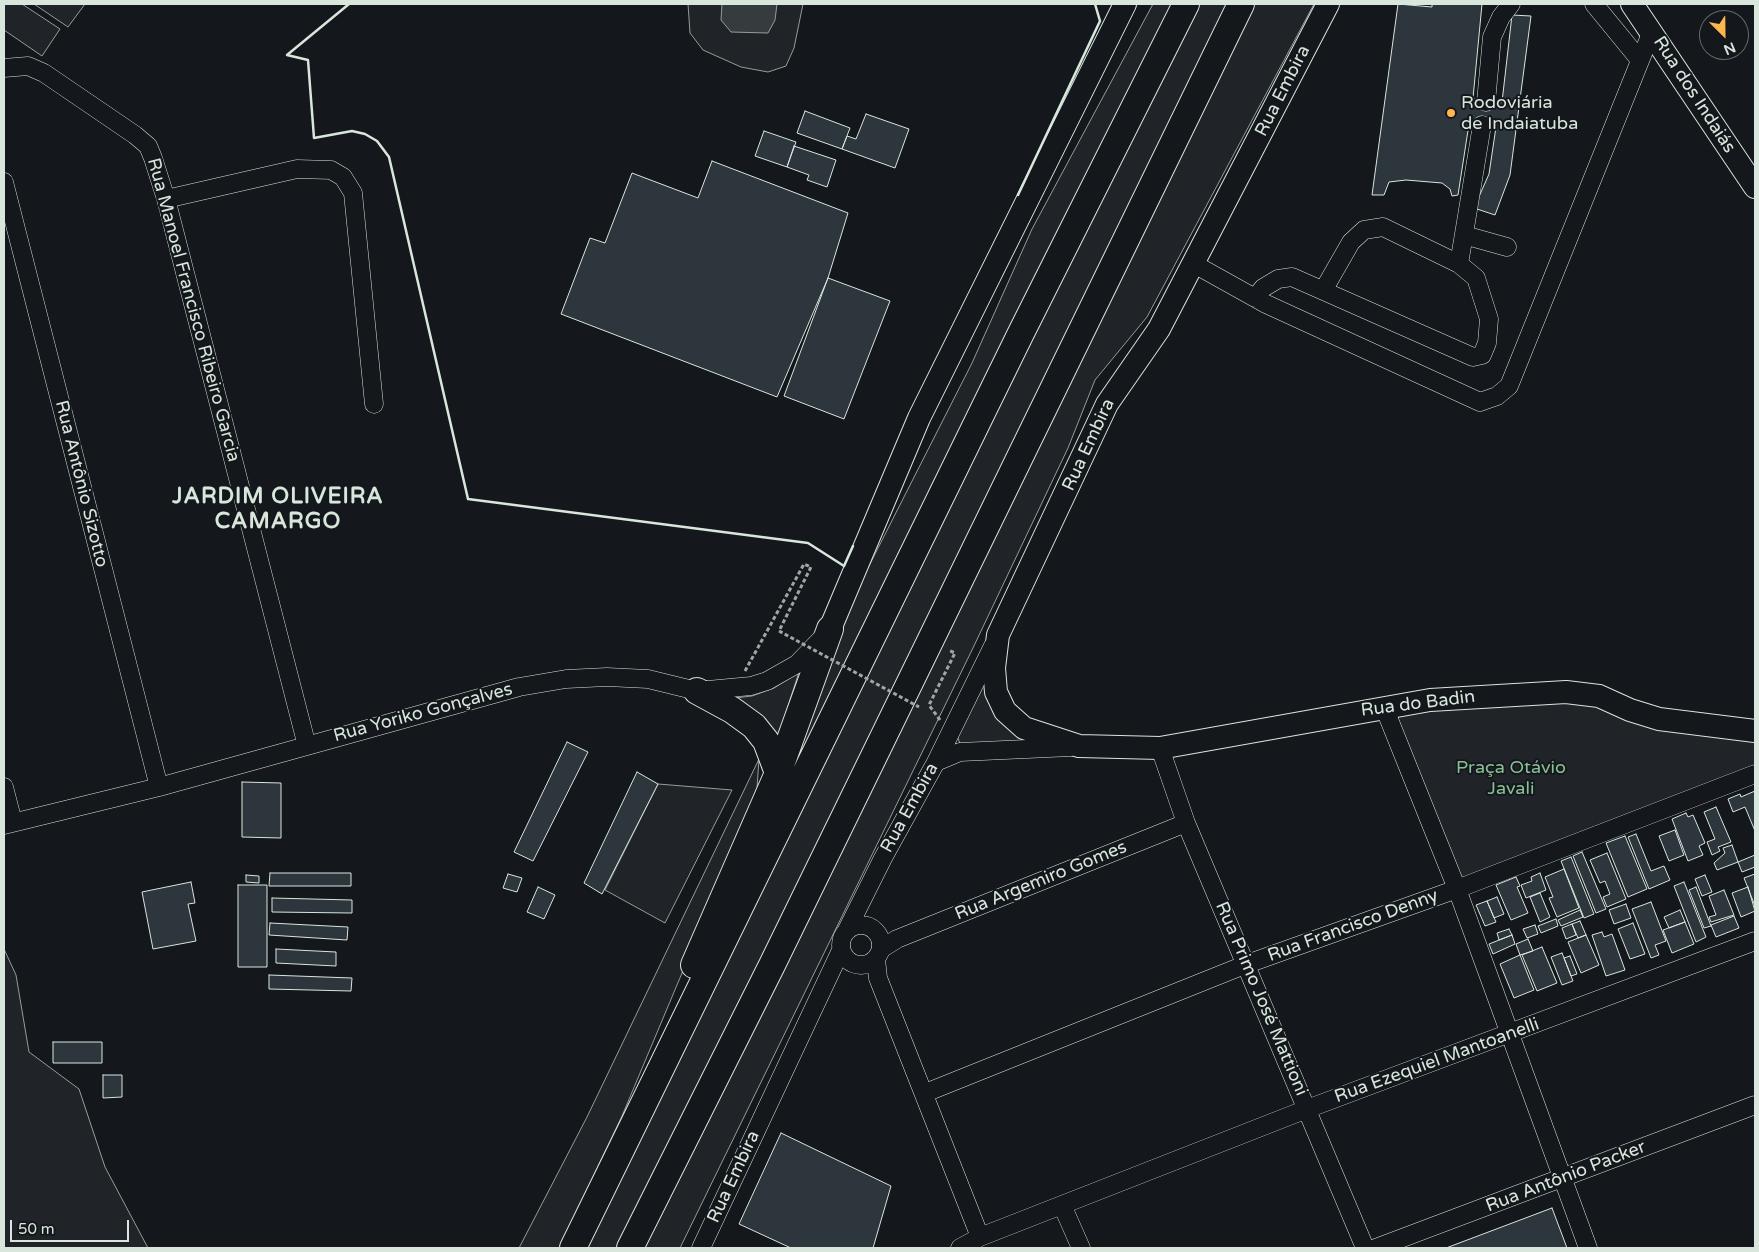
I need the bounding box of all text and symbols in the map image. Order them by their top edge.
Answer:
north arrow [1699,10,1749,60]
street label: Rua dos Indaiás [1648,33,1740,157]
text: N [1721,38,1738,58]
street label: Rua Embira [1251,42,1315,140]
place label: Rodoviária de Indaiatuba [1461,92,1578,134]
marker: Rodoviária de Indaiatuba [1445,107,1457,119]
street label: Rua Manoel Francisco Ribeiro Garcia [142,156,244,464]
street label: Rua Embira [1058,395,1120,495]
street label: Rua Antônio Sizotto [50,398,112,570]
district label: JARDIM OLIVEIRA CAMARGO [170,484,386,536]
street label: Rua Yoriko Gonçalves [331,679,515,747]
street label: Rua do Badin [1360,686,1476,722]
park label: Praça Otávio Javali [1456,757,1566,800]
street label: Rua Embira [876,759,944,857]
street label: Rua Argemiro Gomes [952,837,1130,925]
street label: Rua Francisco Denny [1265,885,1441,967]
street label: Rua Primo José Mattioni [1210,899,1312,1099]
street label: Rua Ezequiel Mantoanelli [1332,1014,1542,1108]
street label: Rua Embira [703,1127,765,1227]
street label: Rua Antônio Packer [1483,1137,1649,1217]
scale bar [12,1210,131,1242]
text: 50 m [18,1220,55,1238]

